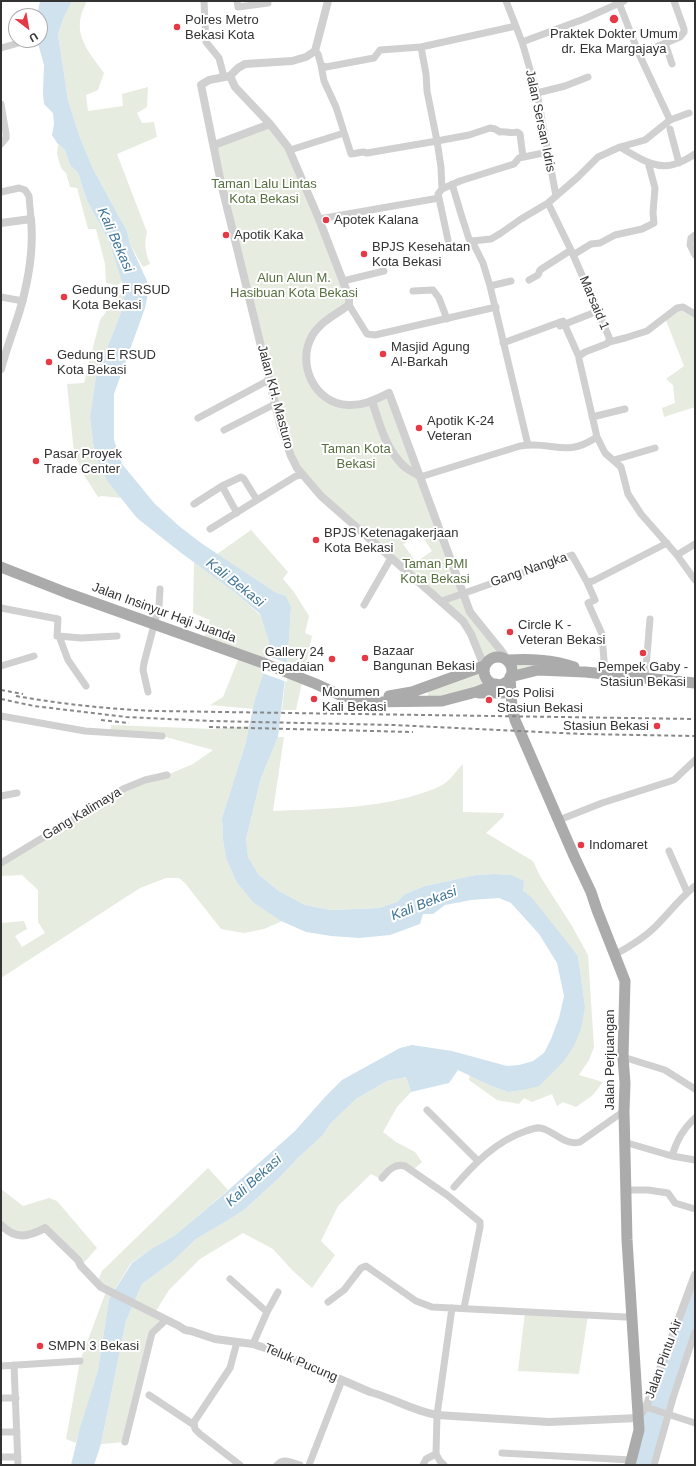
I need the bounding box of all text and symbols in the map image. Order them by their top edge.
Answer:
north arrow [8,8,48,48]
place label: Polres Metro Bekasi Kota [185,12,259,43]
marker: Praktek Dokter Umum dr. Eka Margajaya [608,13,620,25]
marker: Polres Metro Bekasi Kota [172,22,182,32]
place label: Praktek Dokter Umum dr. Eka Margajaya [550,26,678,57]
text: U [27,30,40,45]
street label: Jalan Sersan Idris [522,68,558,174]
park label: Taman Lalu Lintas Kota Bekasi [211,176,317,207]
water label: Kali Bekasi [93,205,137,275]
place label: Apotek Kalana [334,212,419,228]
marker: Apotek Kalana [321,215,331,225]
place label: Apotik Kaka [234,227,303,243]
marker: Apotik Kaka [221,230,231,240]
place label: BPJS Kesehatan Kota Bekasi [372,239,470,270]
marker: BPJS Kesehatan Kota Bekasi [359,249,369,259]
park label: Alun Alun M. Hasibuan Kota Bekasi [230,270,358,301]
street label: Marsaid 1 [576,274,612,332]
place label: Gedung F RSUD Kota Bekasi [72,282,170,313]
marker: Gedung F RSUD Kota Bekasi [59,292,69,302]
place label: Masjid Agung Al-Barkah [391,339,470,370]
street label: Jalan KH. Masturo [254,343,296,451]
place label: Gedung E RSUD Kota Bekasi [57,347,156,378]
marker: Masjid Agung Al-Barkah [378,349,388,359]
marker: Gedung E RSUD Kota Bekasi [44,357,54,367]
place label: Apotik K-24 Veteran [427,413,494,444]
marker: Apotik K-24 Veteran [414,423,424,433]
park label: Taman Kota Bekasi [321,441,391,472]
place label: Pasar Proyek Trade Center [44,446,122,477]
marker: Pasar Proyek Trade Center [31,456,41,466]
place label: BPJS Ketenagakerjaan Kota Bekasi [324,525,458,556]
marker: BPJS Ketenagakerjaan Kota Bekasi [311,535,321,545]
street label: Gang Nangka [489,550,569,590]
water label: Kali Bekasi [203,555,267,611]
park label: Taman PMI Kota Bekasi [400,556,470,587]
street label: Jalan Insinyur Haji Juanda [90,580,238,646]
place label: Circle K - Veteran Bekasi [518,617,605,648]
marker: Circle K - Veteran Bekasi [505,627,515,637]
place label: Bazaar Bangunan Bekasi [373,643,475,674]
place label: Gallery 24 Pegadaian [262,644,324,675]
marker: Pempek Gaby - Stasiun Bekasi [638,648,648,658]
marker: Bazaar Bangunan Bekasi [360,653,370,663]
marker: Gallery 24 Pegadaian [327,654,337,664]
place label: Pempek Gaby - Stasiun Bekasi [598,659,688,690]
place label: Monumen Kali Bekasi [322,684,386,715]
place label: Pos Polisi Stasiun Bekasi [497,685,583,716]
marker: Monumen Kali Bekasi [309,694,319,704]
marker: Pos Polisi Stasiun Bekasi [484,695,494,705]
place label: Stasiun Bekasi [563,718,649,734]
marker: Stasiun Bekasi [652,721,662,731]
street label: Gang Kalimaya [40,784,124,844]
place label: Indomaret [589,837,648,853]
marker: Indomaret [576,840,586,850]
water label: Kali Bekasi [389,883,459,925]
street label: Jalan Perjuangan [602,1009,618,1111]
water label: Kali Bekasi [223,1152,285,1210]
street label: Jalan Pintu Air [642,1317,686,1401]
place label: SMPN 3 Bekasi [48,1338,139,1354]
marker: SMPN 3 Bekasi [35,1341,45,1351]
street label: Teluk Pucung [262,1341,340,1385]

